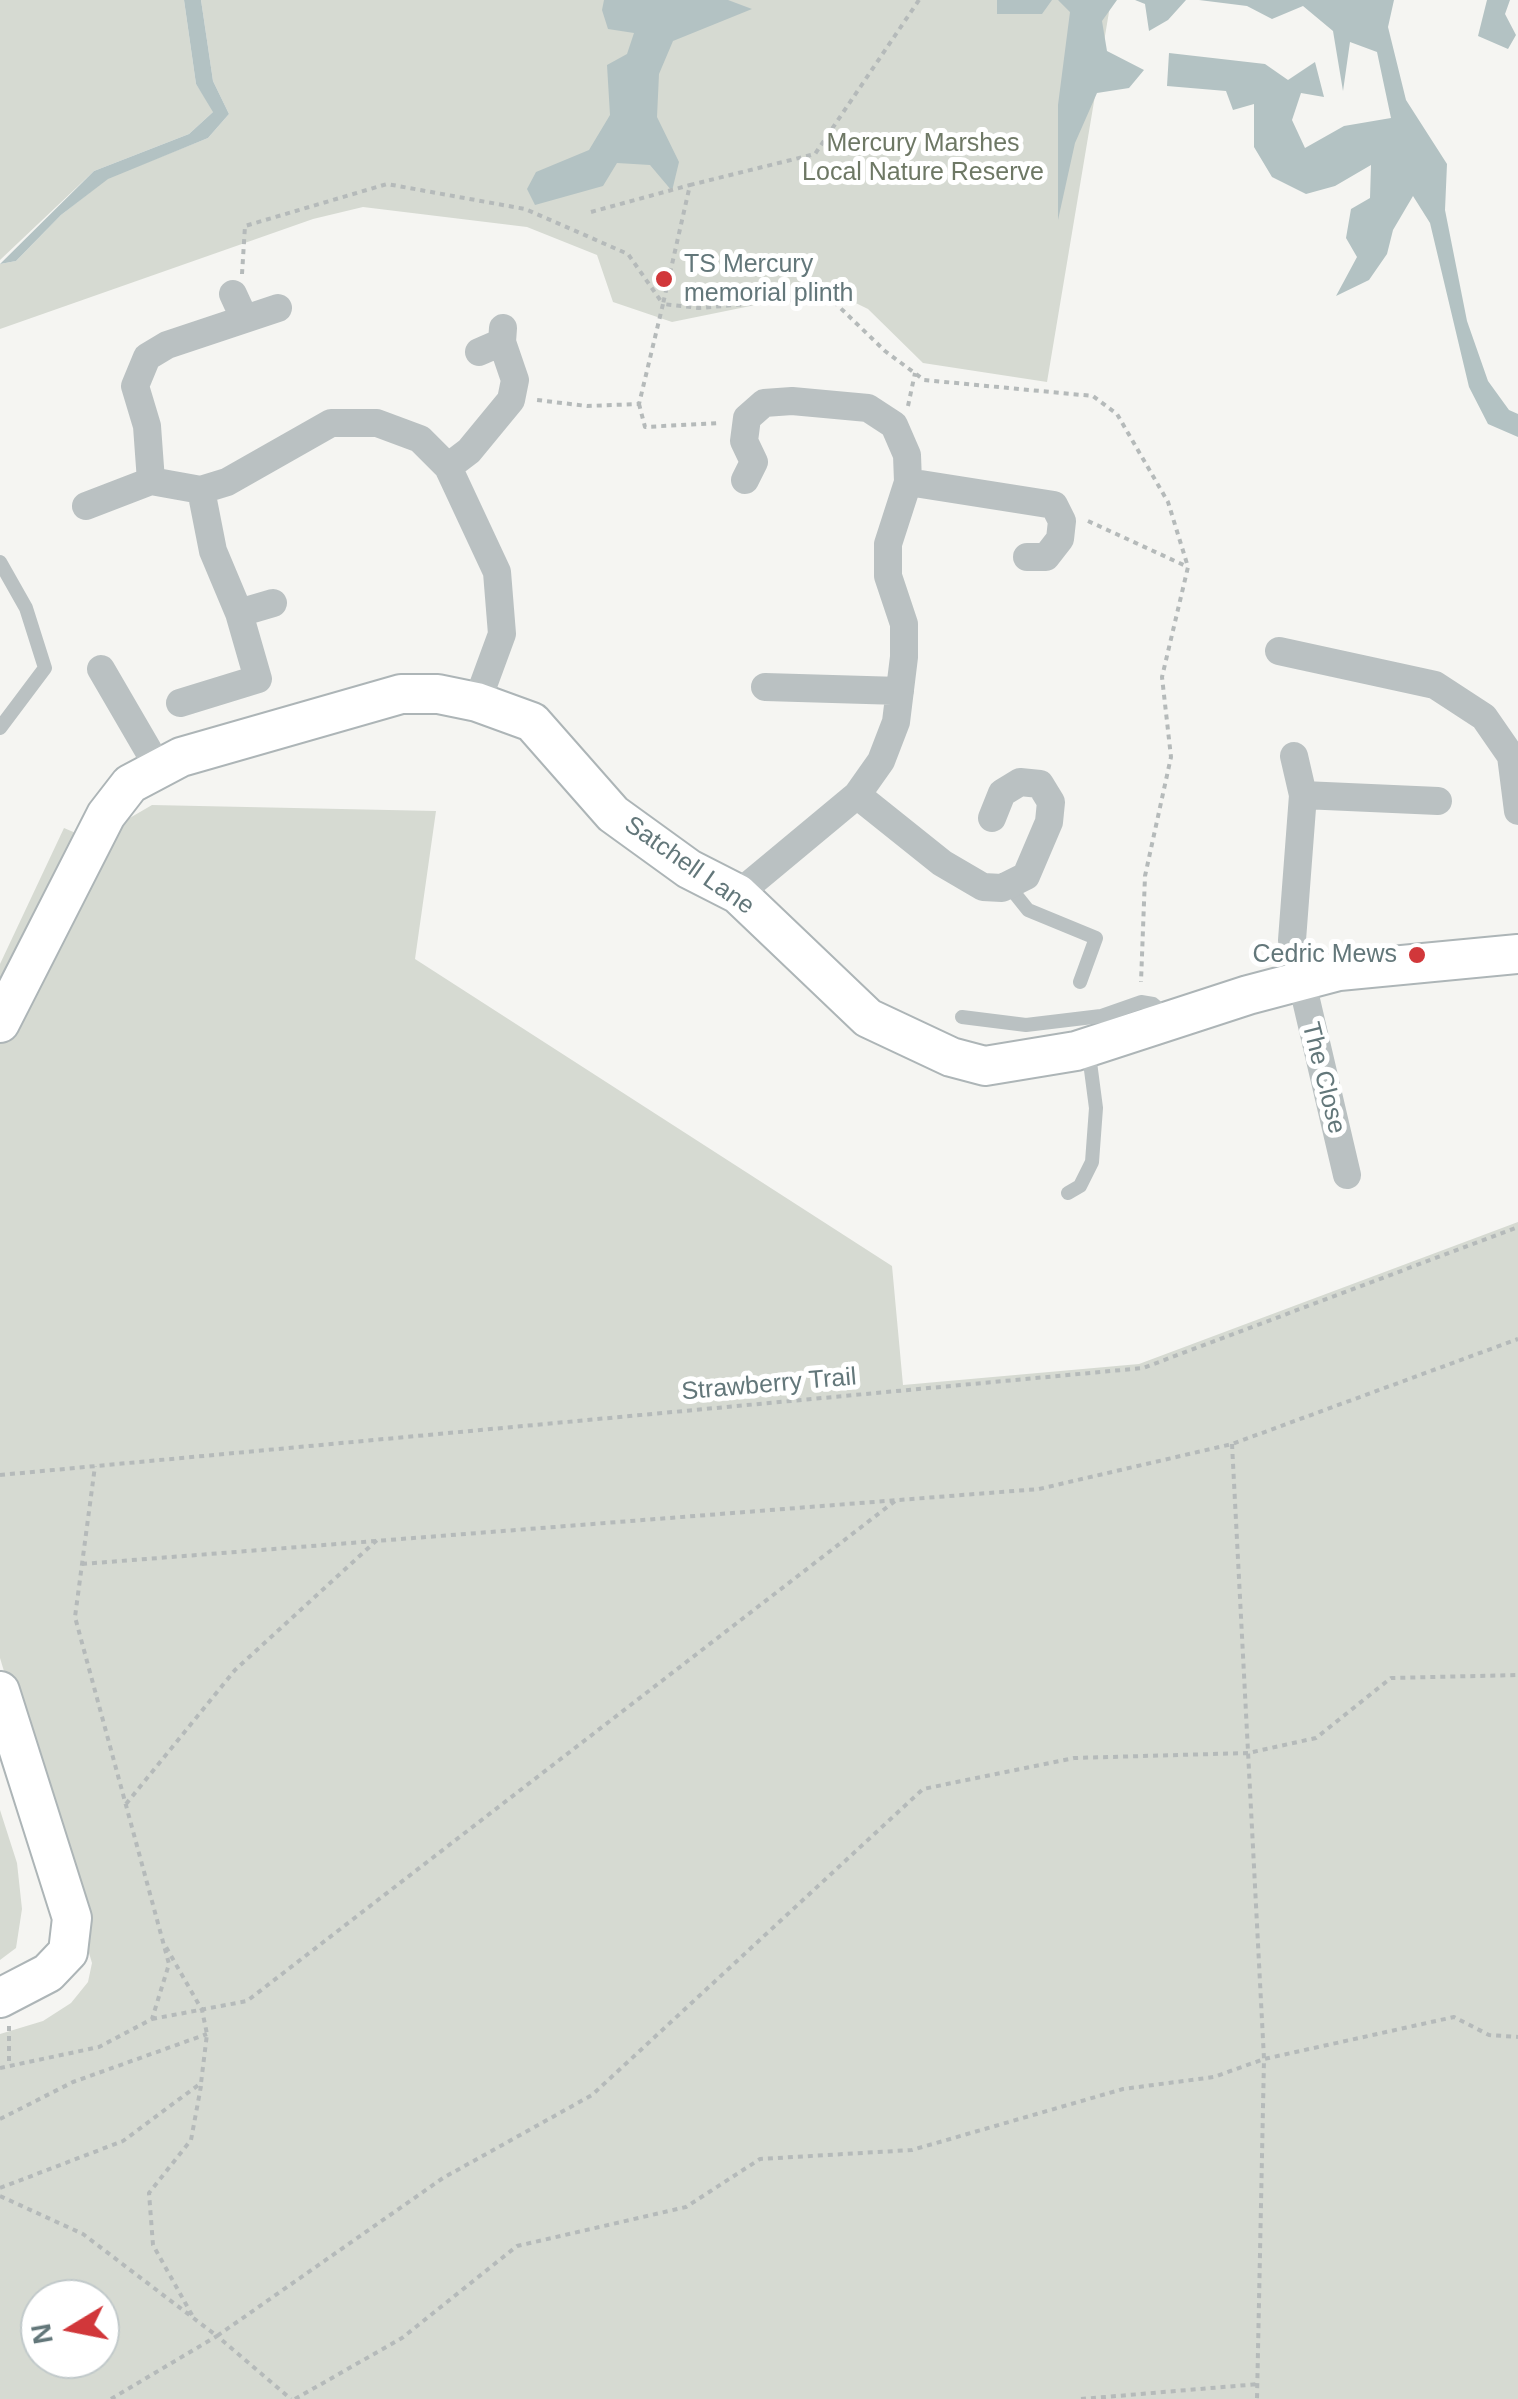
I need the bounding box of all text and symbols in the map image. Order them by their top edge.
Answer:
park label: Mercury Marshes Local Nature Reserve [802,129,1044,188]
place label: TS Mercury memorial plinth [684,250,854,309]
marker: TS Mercury memorial plinth [653,268,675,290]
street label: Satchell Lane [618,810,760,922]
place label: Cedric Mews [1253,940,1397,970]
marker: Cedric Mews [1406,944,1428,966]
street label: The Close [1295,1019,1351,1137]
street label: Strawberry Trail [680,1362,858,1408]
north arrow [20,2279,120,2379]
text: N [25,2321,59,2347]

